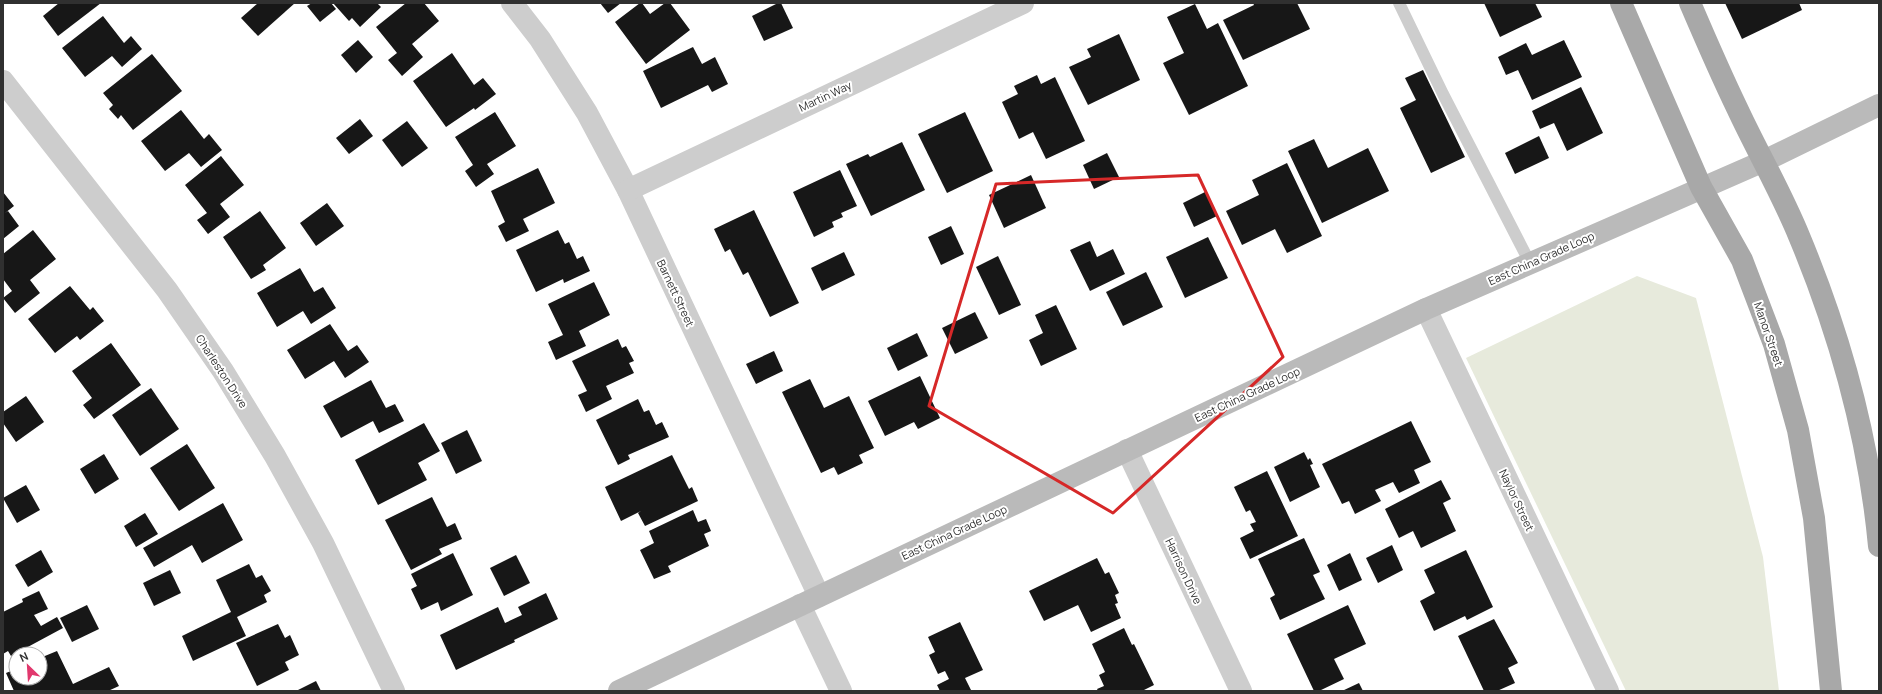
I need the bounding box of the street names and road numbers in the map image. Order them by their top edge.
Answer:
street label: Martin Way [796,77,854,115]
street label: East China Grade Loop [1486,228,1597,288]
street label: Barnett Street [654,257,698,329]
street label: Manor Street [1751,300,1787,368]
street label: Charleston Drive [193,332,252,411]
street label: East China Grade Loop [1192,363,1302,425]
street label: Naylor Street [1496,467,1538,533]
street label: East China Grade Loop [899,501,1009,563]
street label: Harrison Drive [1162,536,1206,607]

